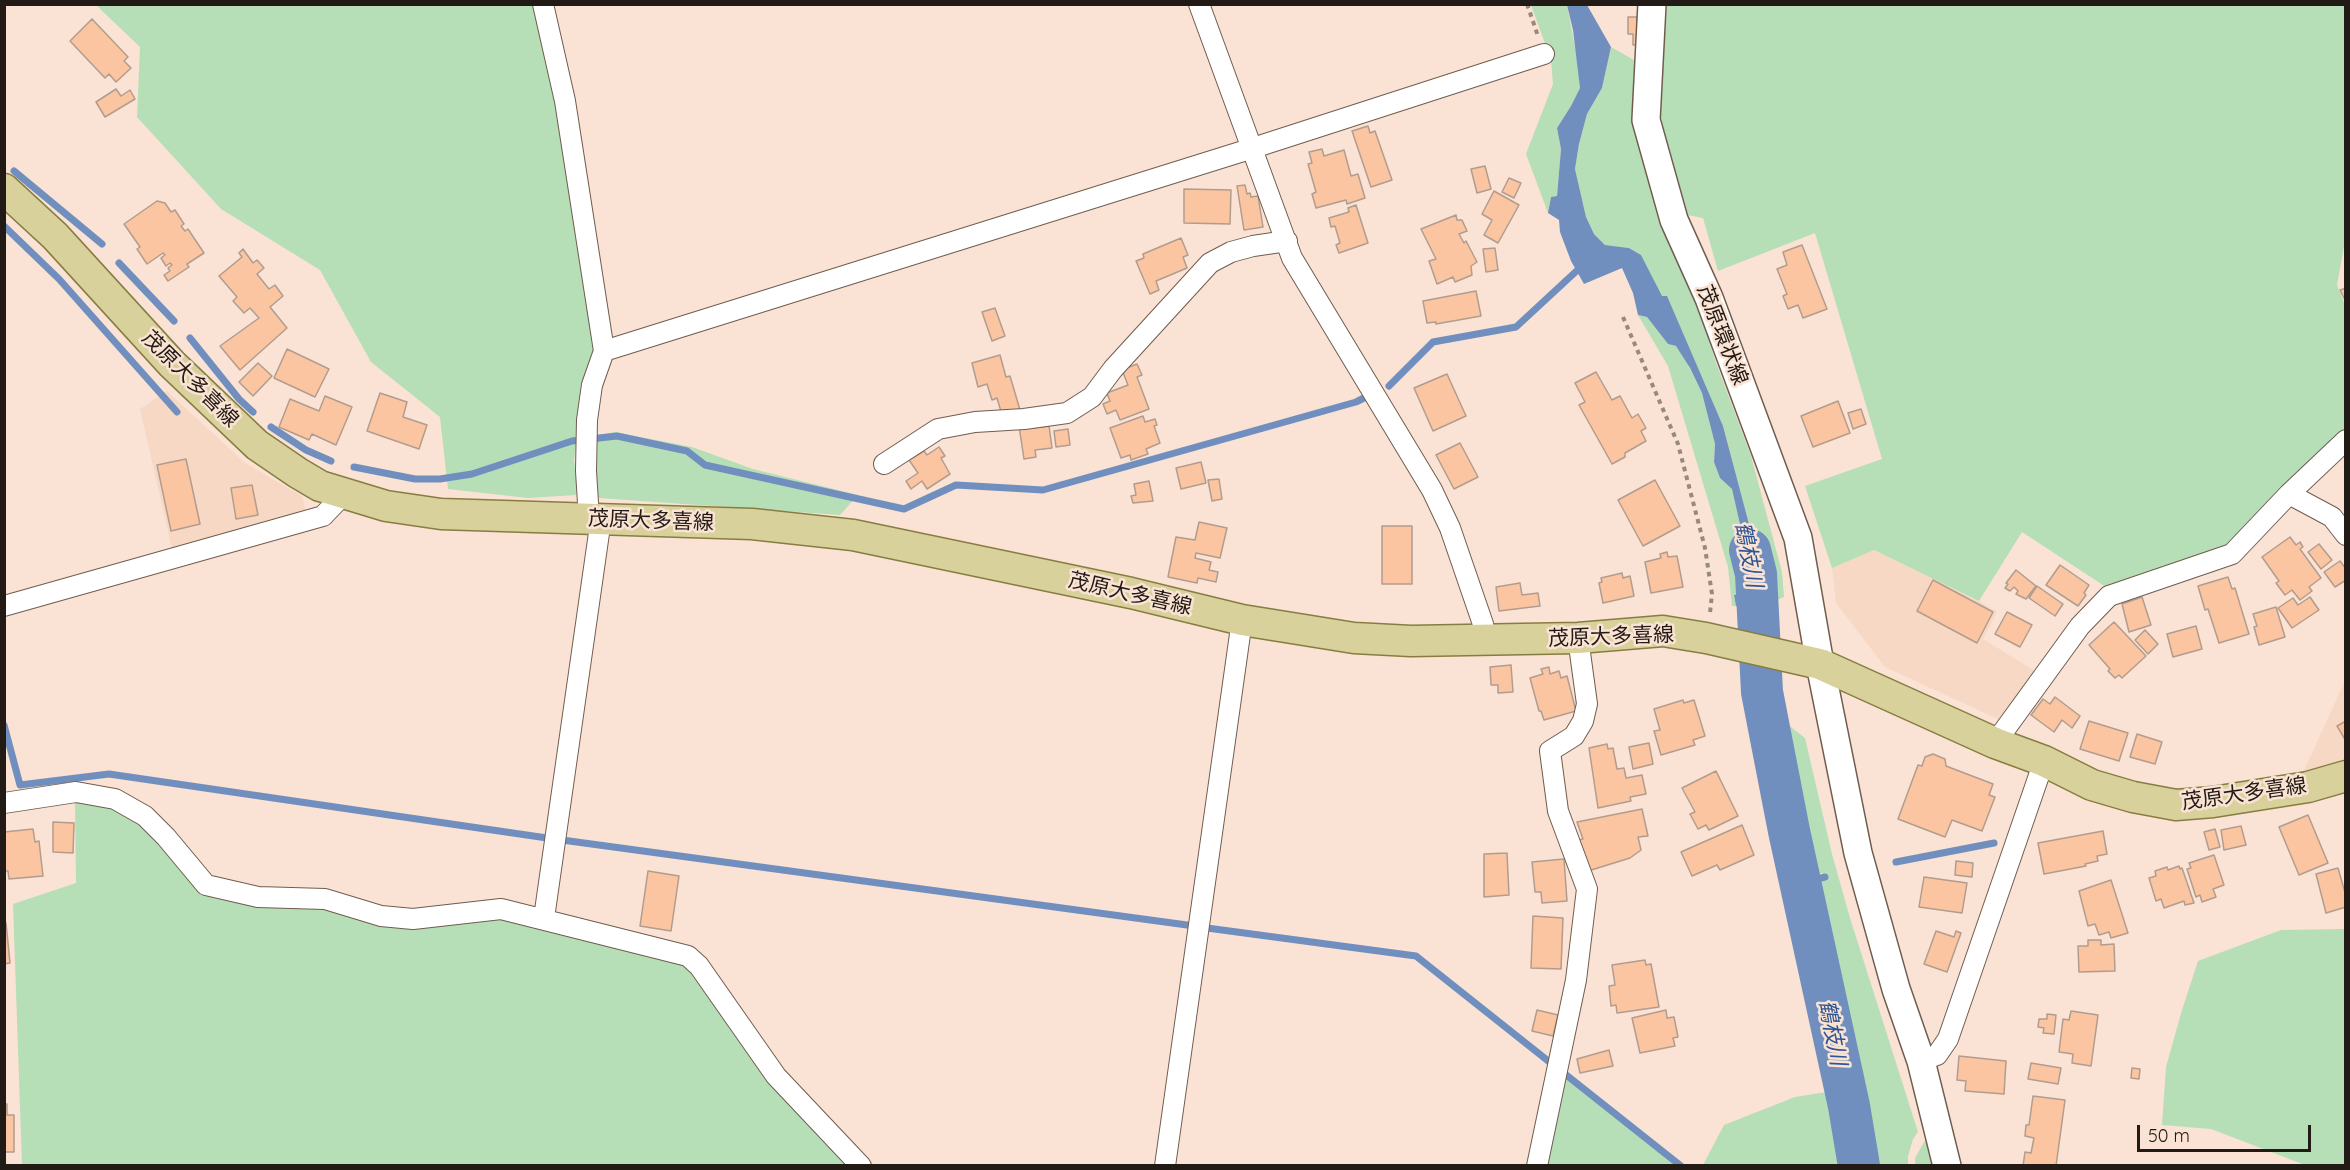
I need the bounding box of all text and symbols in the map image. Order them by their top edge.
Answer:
street label: 茂原環状線 [1691,281,1753,389]
street label: 茂原大多喜線 [137,326,243,432]
street label: 茂原大多喜線 [588,506,714,536]
water label: 鶴枝川 [1729,520,1767,590]
street label: 茂原大多喜線 [1066,568,1194,620]
street label: 茂原大多喜線 [1548,622,1674,652]
street label: 茂原大多喜線 [2180,773,2308,815]
water label: 鶴枝川 [1813,998,1851,1068]
scale bar [2140,1113,2314,1151]
text: 50 m [2148,1124,2190,1147]

